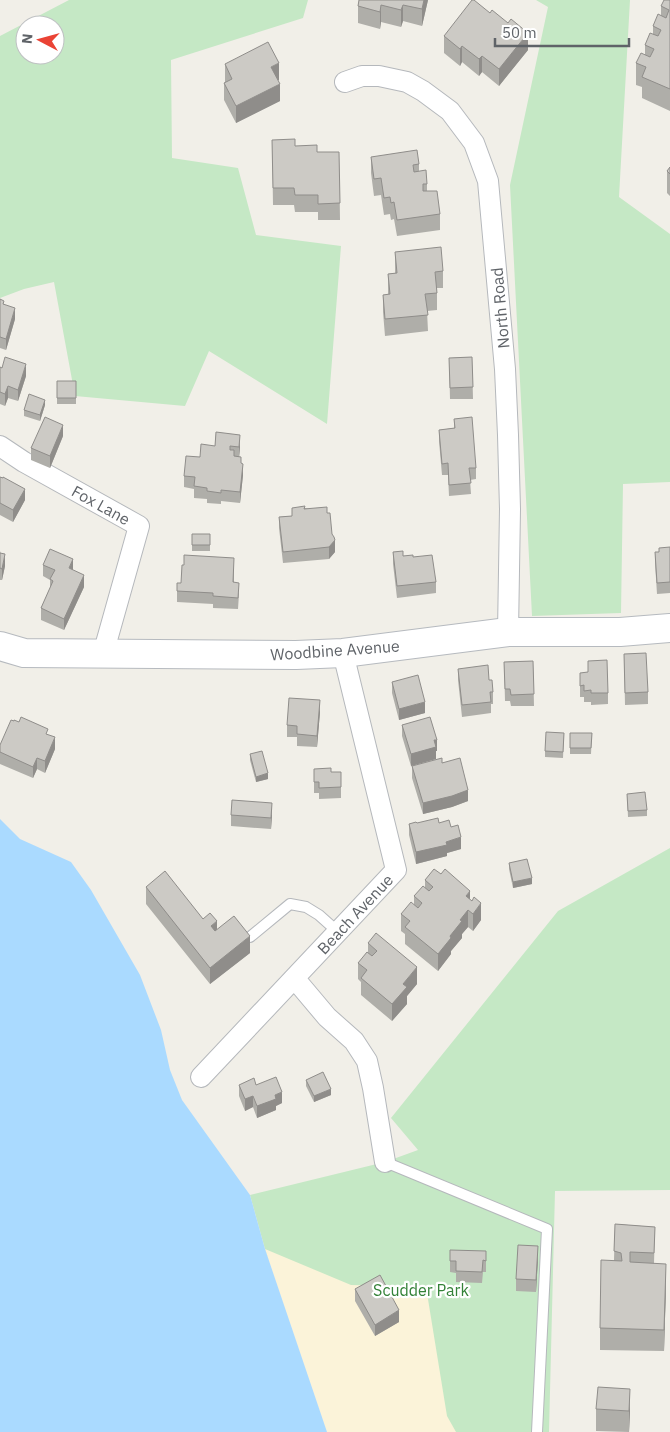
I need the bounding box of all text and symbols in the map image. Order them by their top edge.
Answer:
north arrow [15,15,65,65]
scale bar [495,15,629,47]
text: 50 m [502,23,537,42]
text: N [18,33,37,45]
street label: North Road [486,267,514,349]
street label: Fox Lane [68,481,134,529]
street label: Woodbine Avenue [270,635,401,664]
street label: Beach Avenue [313,870,397,958]
park label: Scudder Park [373,1280,469,1300]

